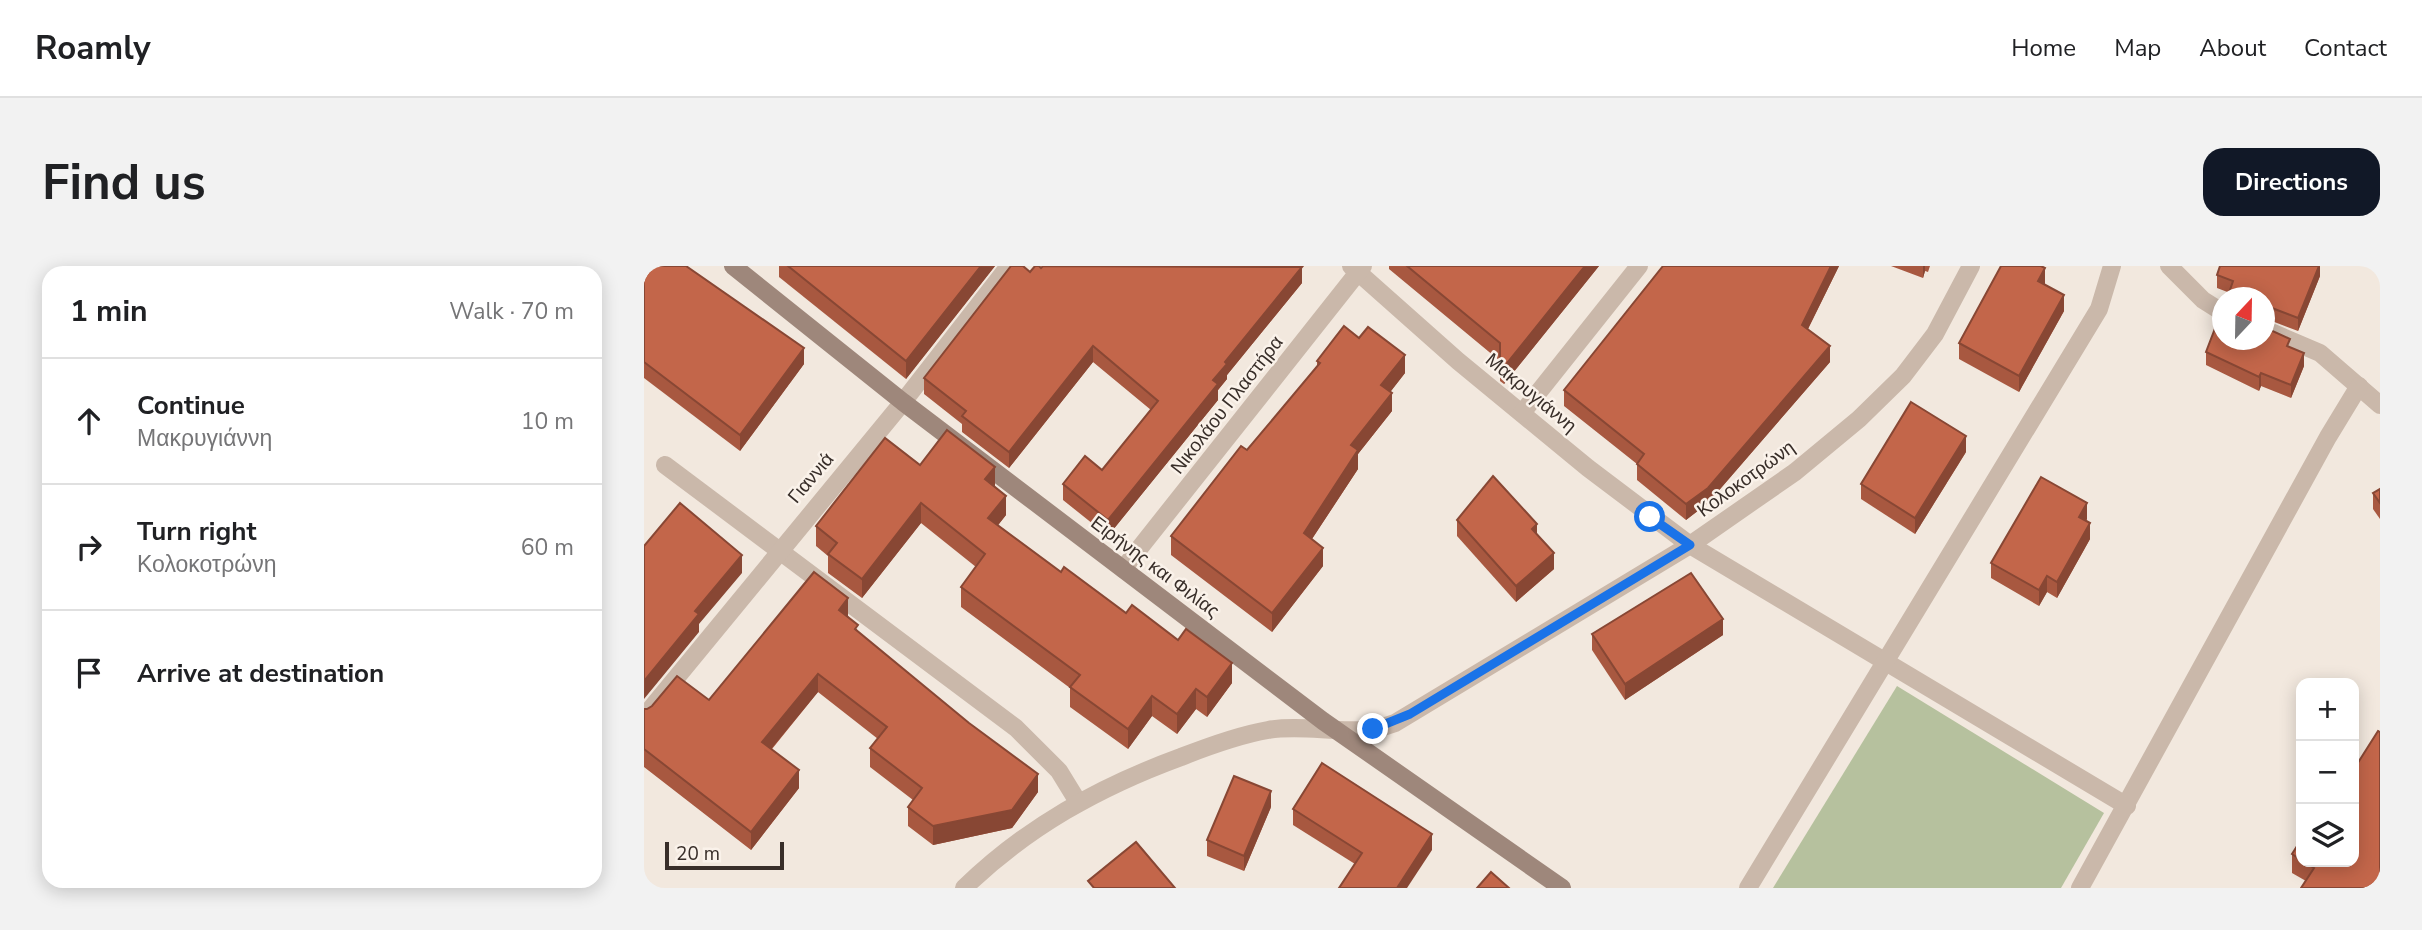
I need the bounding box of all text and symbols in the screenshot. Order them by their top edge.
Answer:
text: Roamly [35,26,151,71]
text: Home [2011,32,2076,64]
text: Map [2114,32,2161,64]
text: About [2199,32,2266,64]
text: Contact [2304,32,2387,64]
button: Directions [2203,148,2380,216]
text: Find us [42,149,206,216]
north arrow [2212,287,2275,350]
text: 1 min [70,291,148,332]
text: Walk · 70 m [449,296,574,327]
street label: Νικολάου Πλαστήρα [1165,330,1289,480]
street label: Μακρυγιάννη [1480,347,1582,439]
text: Continue [137,388,245,423]
icon: ahead [70,402,108,440]
text: 10 m [521,406,574,437]
text: Μακρυγιάννη [137,423,272,454]
street label: Κολοκοτρώνη [1692,435,1800,523]
street label: Γιαννιά [782,447,840,509]
route start [1634,501,1665,532]
street label: Ειρήνης και Φιλίας [1085,510,1225,624]
text: Turn right [137,514,256,549]
icon: right [70,528,108,566]
text: 60 m [521,532,574,563]
text: Κολοκοτρώνη [137,549,276,580]
icon: arrive [70,654,108,692]
text: Arrive at destination [137,656,384,691]
map controls [2296,678,2359,867]
button: + [2296,678,2359,741]
route end [1357,713,1388,744]
button: − [2296,741,2359,804]
button: layers [2296,804,2359,867]
scale bar [665,839,784,871]
text: 20 m [676,841,720,867]

